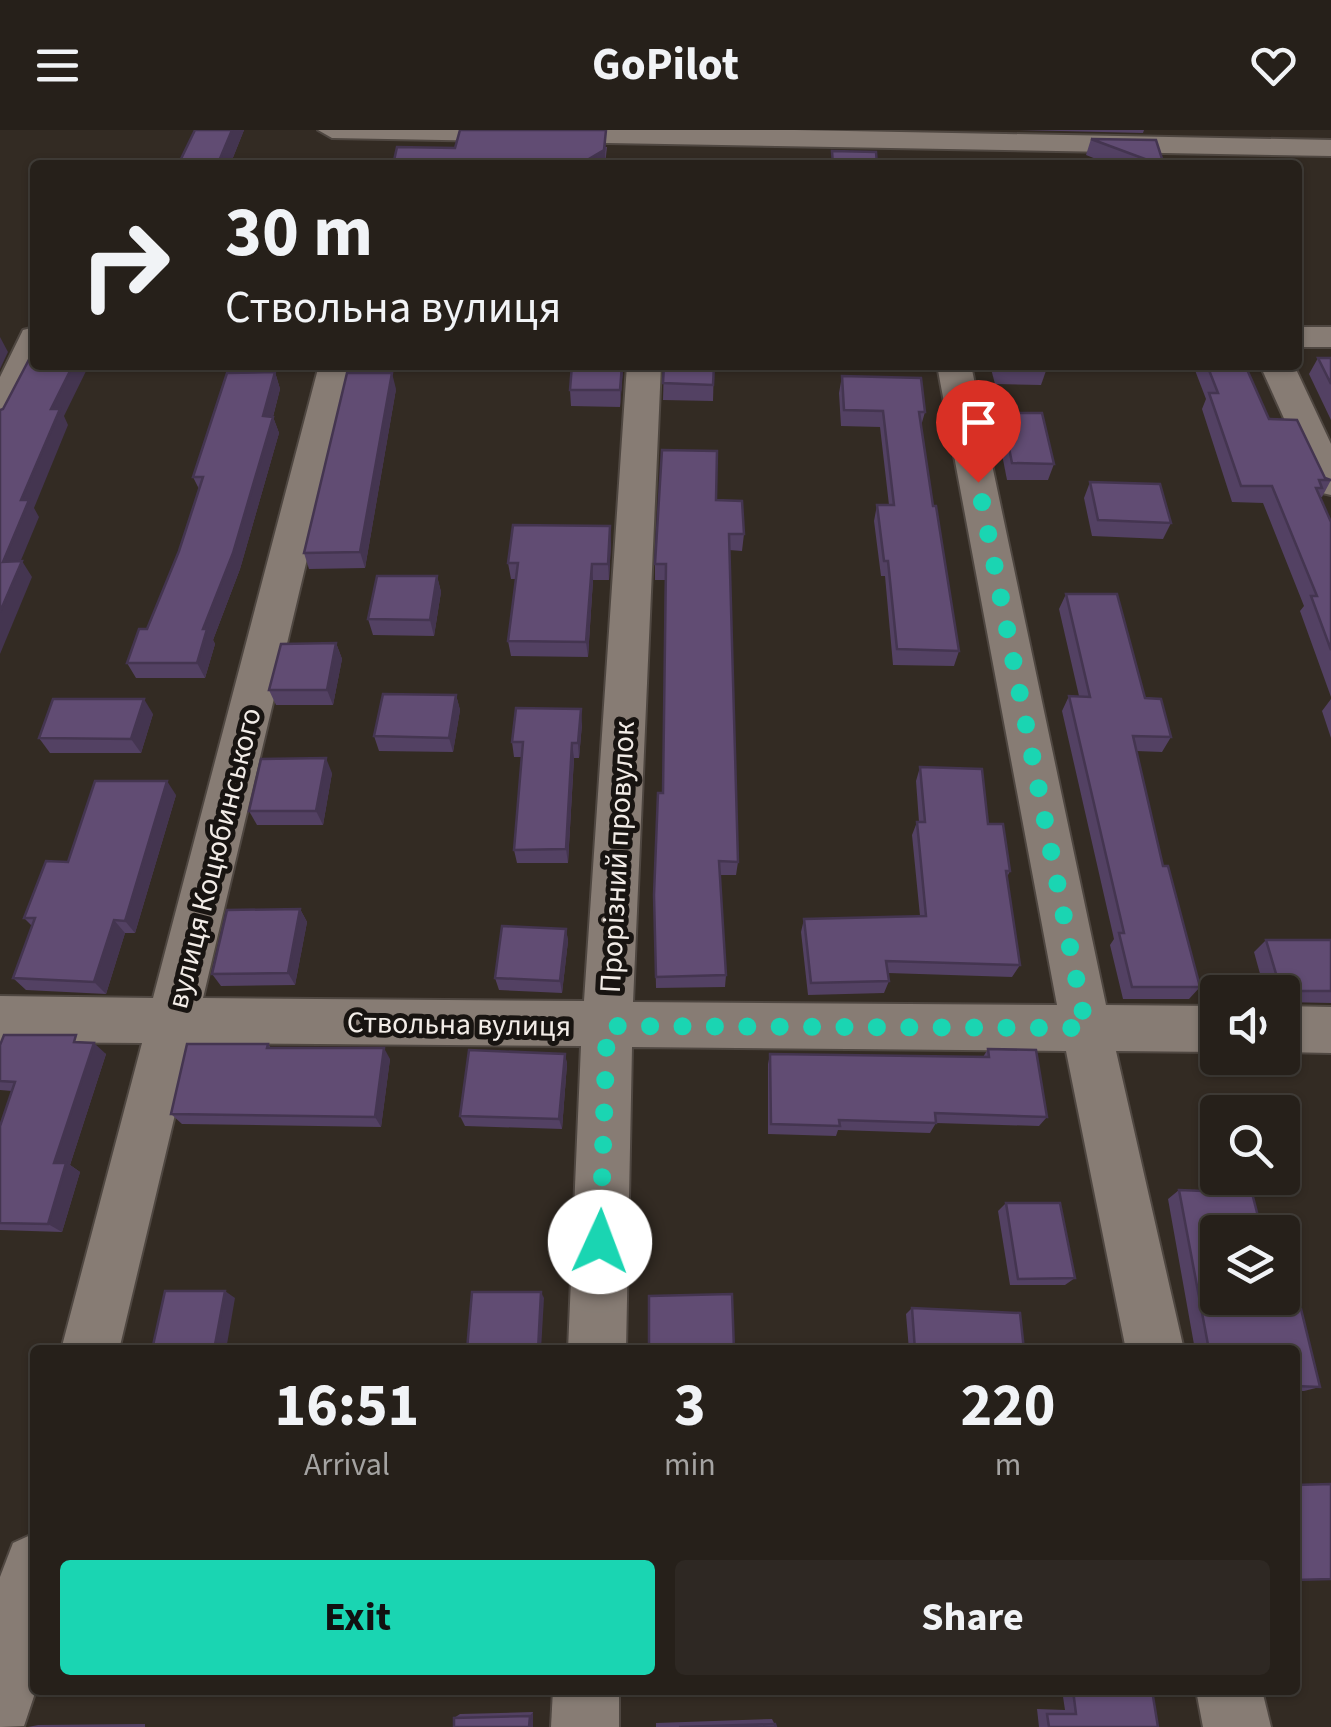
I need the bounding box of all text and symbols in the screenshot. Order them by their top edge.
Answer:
text: GoPilot [592,33,739,97]
icon: menu [30,38,85,93]
icon: heart [1246,38,1301,93]
text: 30 m [225,183,373,283]
icon: right [60,200,190,330]
text: Ствольна вулиця [225,276,561,340]
pin [936,380,1021,483]
icon: arrive [951,395,1006,450]
street label: вулиця Коцюбинського [156,703,273,1013]
street label: Прорізний провулок [589,720,646,994]
map controls [1200,975,1300,1315]
button: sound [1200,975,1300,1075]
street label: Ствольна вулиця [347,1001,571,1048]
button: search [1200,1095,1300,1195]
position arrow [548,1190,652,1294]
button: layers [1200,1215,1300,1315]
text: 16:51 [275,1364,419,1449]
text: 3 [674,1364,706,1449]
text: 220 [960,1364,1055,1449]
text: Arrival [304,1442,390,1488]
text: min [664,1442,716,1488]
text: m [995,1442,1021,1488]
button: Exit [60,1560,655,1675]
button: Share [675,1560,1270,1675]

